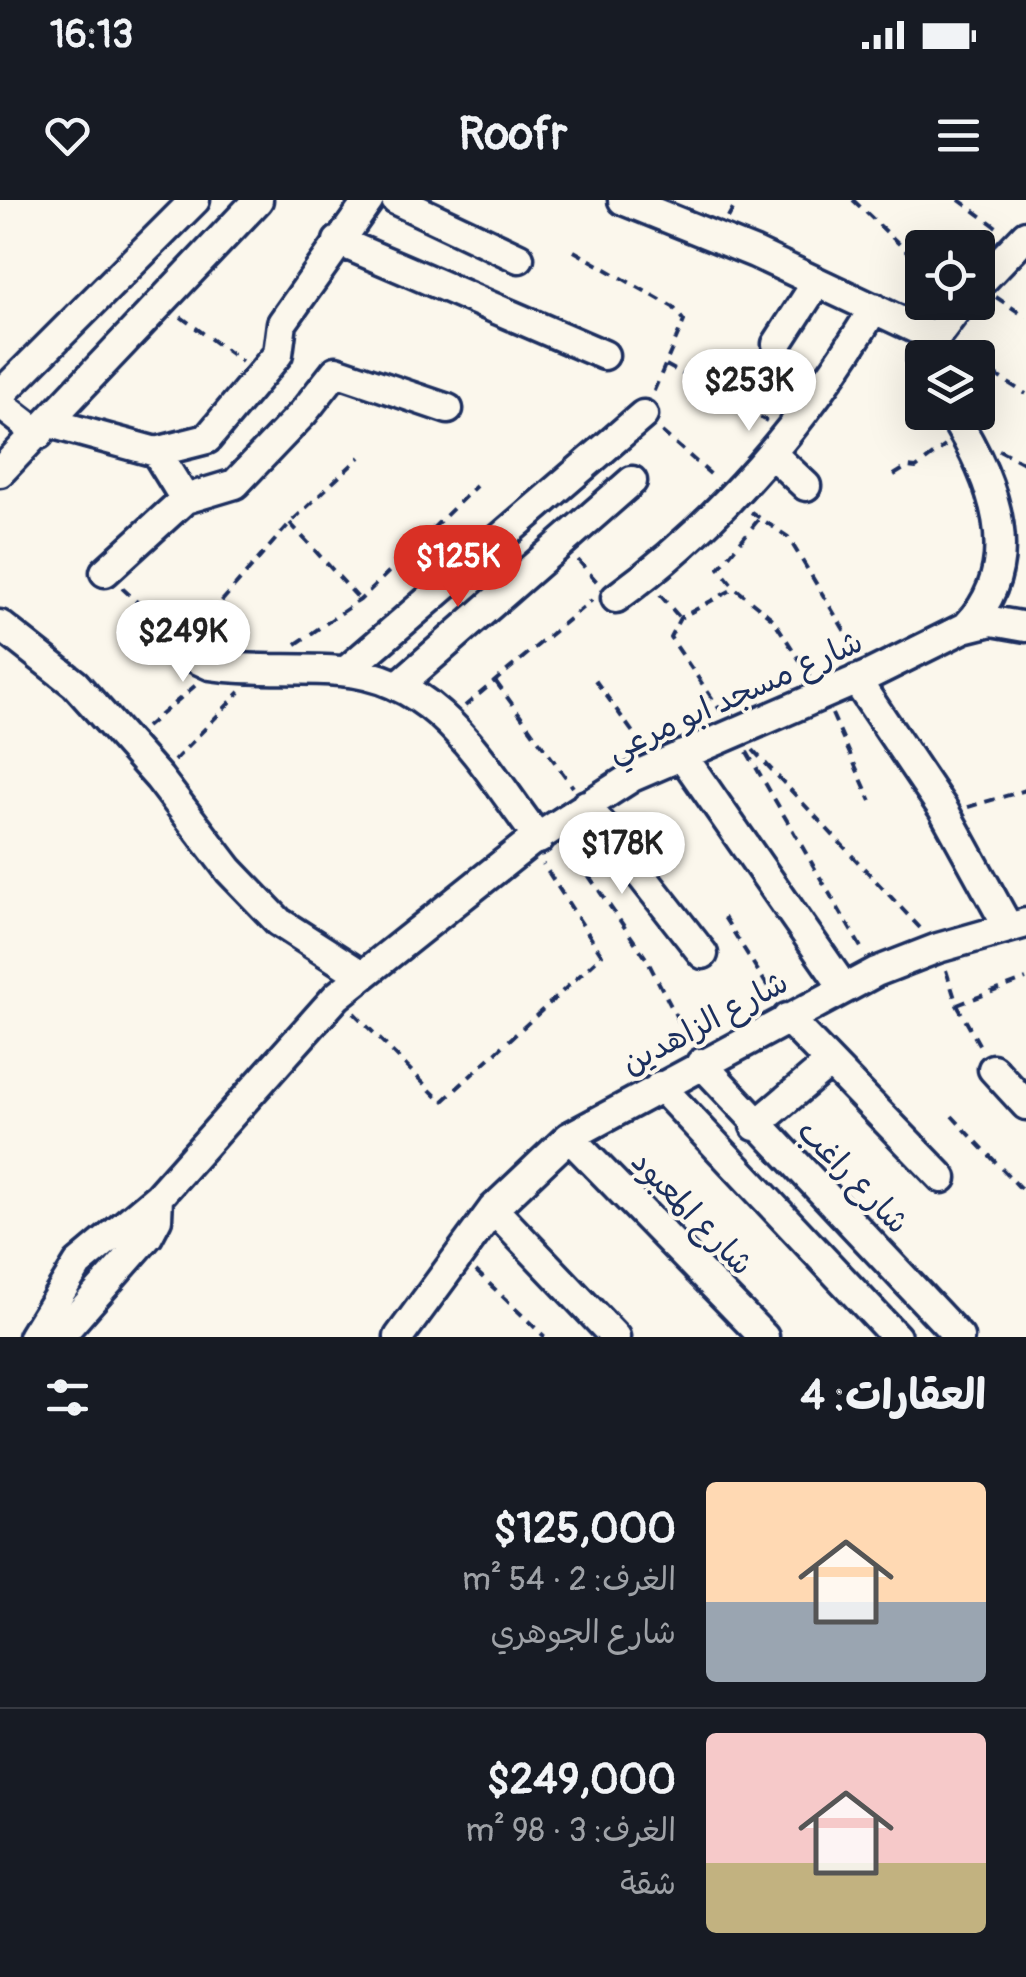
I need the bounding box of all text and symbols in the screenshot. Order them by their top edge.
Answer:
text: 16:13 [50,11,133,59]
text: Roofr [459,107,567,163]
icon: heart [40,108,95,163]
icon: menu [931,108,986,163]
map controls [905,230,995,430]
button: locate [905,230,995,320]
button: layers [905,340,995,430]
pin: $253K [679,349,819,434]
text: $253K [704,361,794,401]
pin: $125K [388,525,528,610]
text: $125K [416,537,500,577]
pin: $249K [113,600,253,685]
text: $249K [138,612,228,652]
street label: شارع مسجد ابو مرعي [601,622,872,777]
pin: $178K [552,812,692,897]
text: $178K [581,824,663,864]
street label: شارع الزاهدين [615,962,796,1085]
street label: شارع راغب [787,1111,917,1244]
street label: شارع المعبود [621,1142,762,1285]
icon: filters [40,1370,95,1425]
text: العقارات: 4 [801,1370,986,1422]
text: $125,000 [494,1503,676,1555]
icon: home [786,1522,906,1642]
text: الغرف: 2 · 54 m² [462,1560,676,1600]
text: شارع الجوهري [490,1613,676,1653]
text: $249,000 [487,1754,676,1806]
icon: home [786,1773,906,1893]
text: الغرف: 3 · 98 m² [466,1811,676,1851]
text: شقة [620,1864,676,1904]

